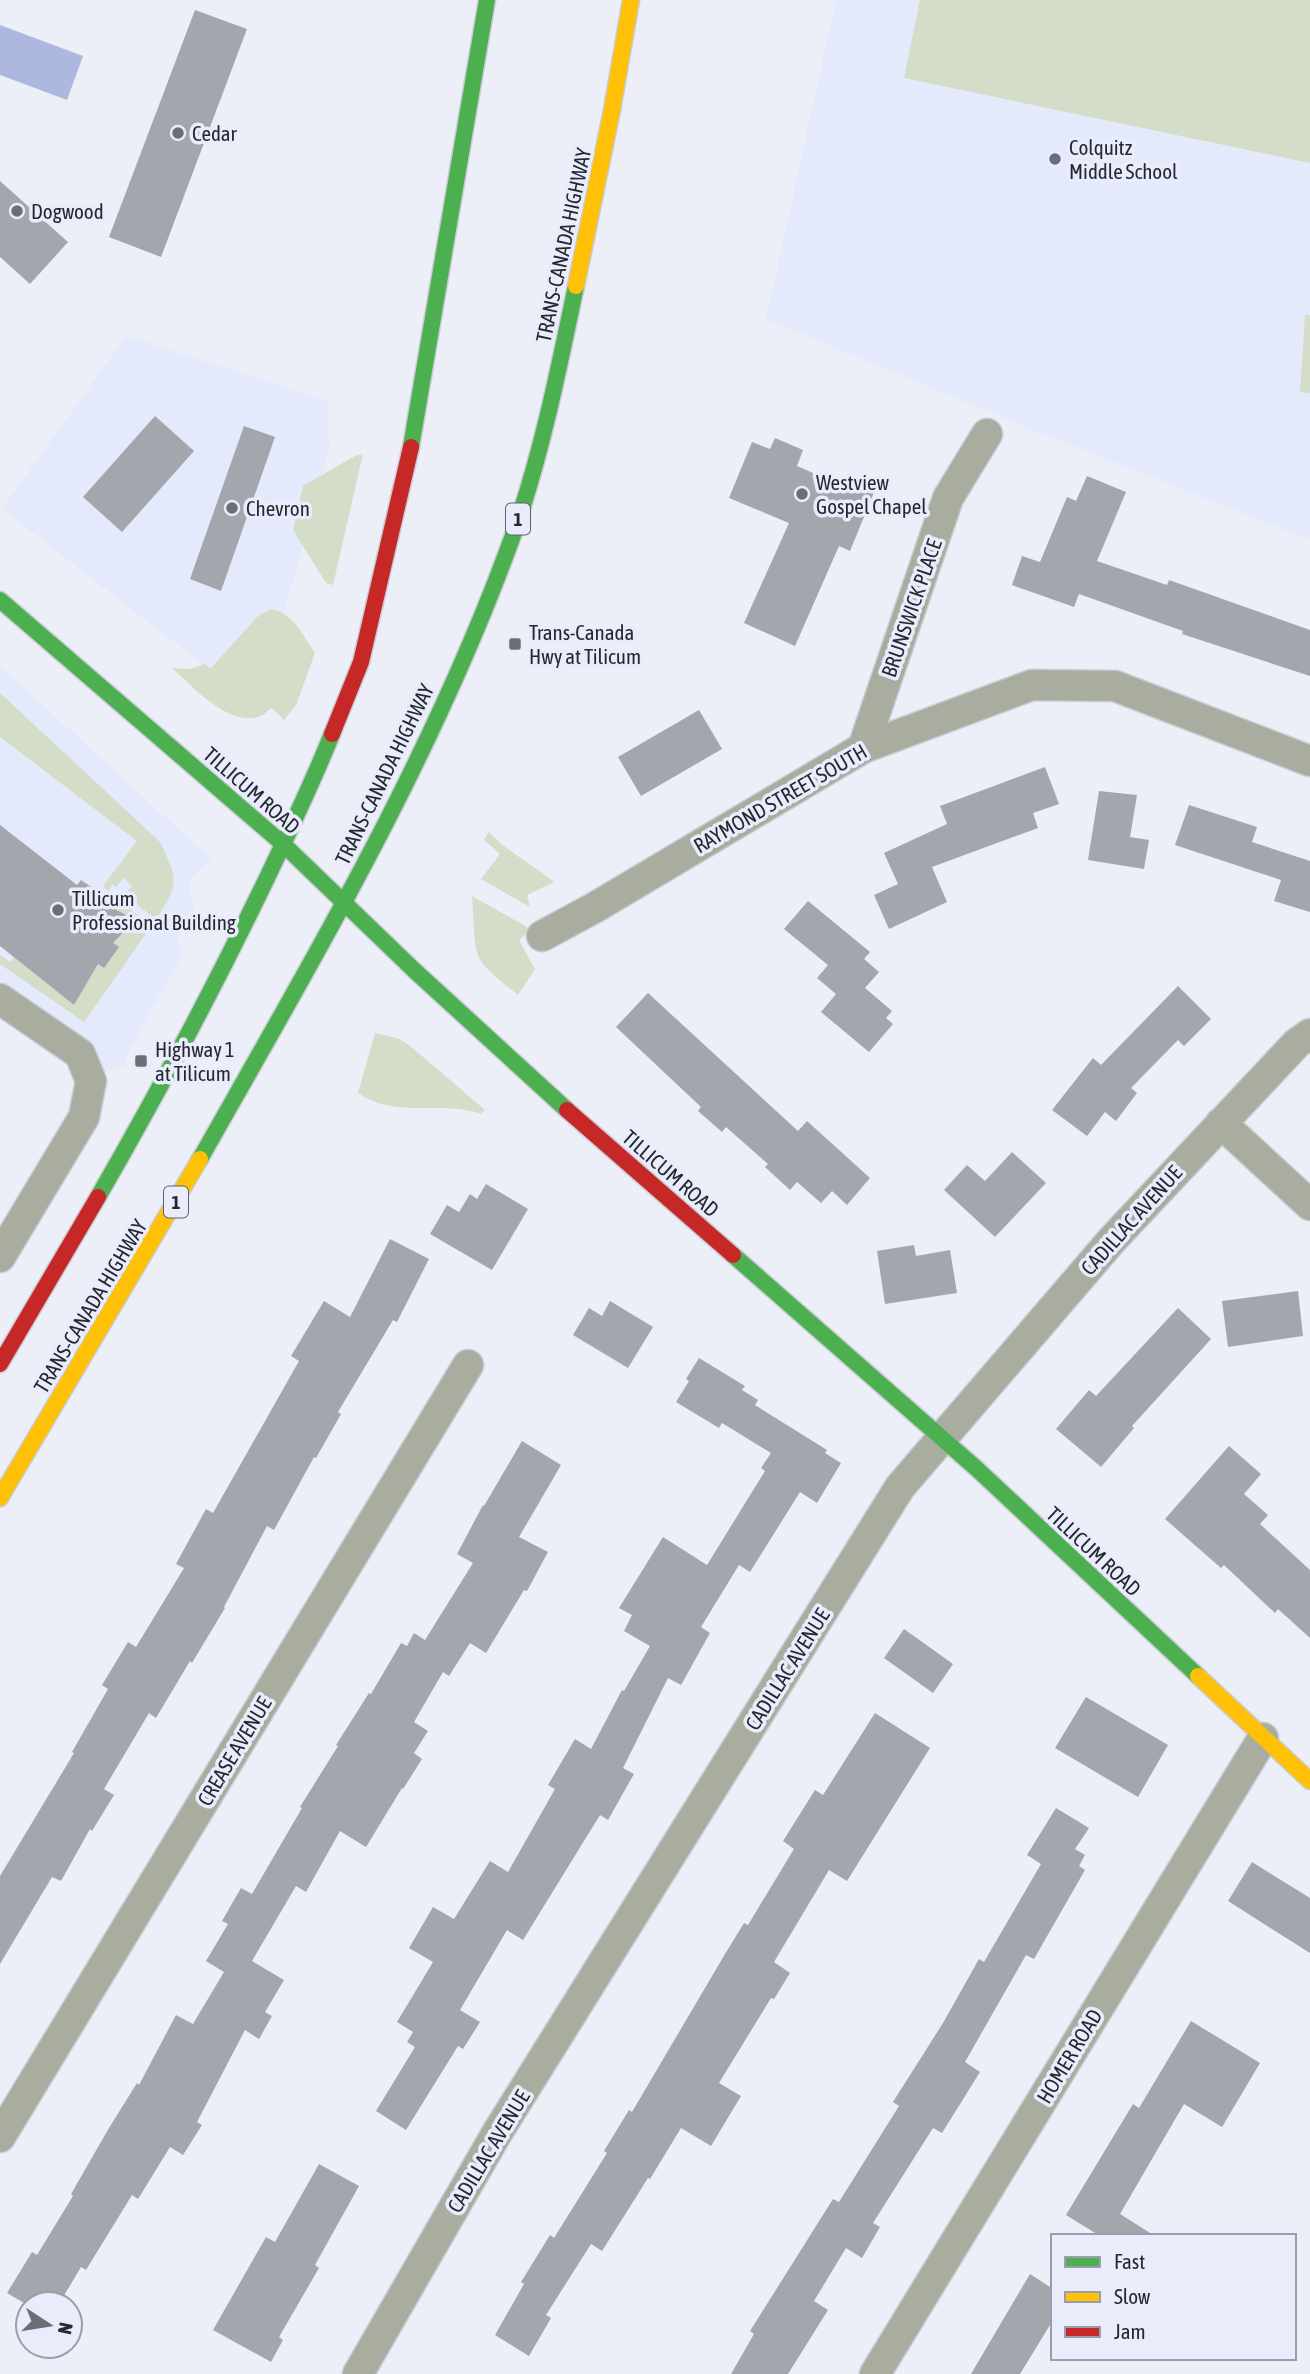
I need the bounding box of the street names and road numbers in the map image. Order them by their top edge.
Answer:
street label: TRANS-CANADA HIGHWAY [531,145,595,344]
road number: 1 [506,504,530,534]
street label: BRUNSWICK PLACE [876,536,946,680]
street label: TRANS-CANADA HIGHWAY [330,679,438,868]
street label: RAYMOND STREET SOUTH [689,739,871,857]
street label: TILLICUM ROAD [199,742,305,838]
street label: TILLICUM ROAD [618,1125,724,1221]
street label: CADILLAC AVENUE [1076,1160,1186,1280]
road number: 1 [164,1186,188,1218]
street label: TRANS-CANADA HIGHWAY [29,1214,152,1397]
street label: TILLICUM ROAD [1042,1501,1146,1601]
street label: CADILLAC AVENUE [740,1604,834,1734]
street label: CREASE AVENUE [192,1692,276,1810]
street label: HOMER ROAD [1032,2005,1106,2107]
street label: CADILLAC AVENUE [442,2085,534,2217]

